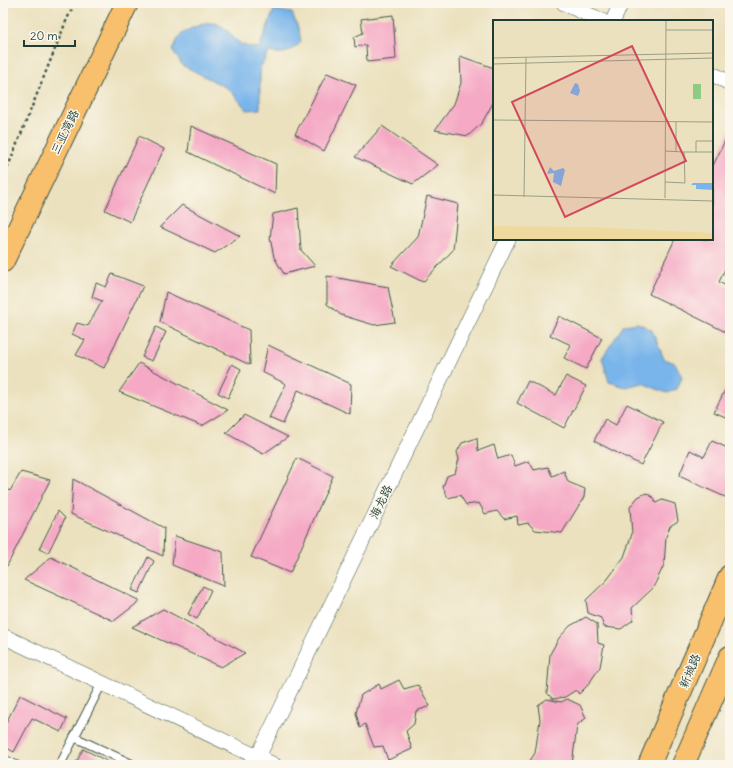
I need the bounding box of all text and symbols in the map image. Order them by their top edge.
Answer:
inset map [493,20,713,240]
scale bar [24,22,75,48]
text: 20 m [30,28,58,43]
street label: 三亚湾路 [47,107,82,157]
street label: 海龙路 [366,482,395,521]
street label: 新城路 [676,651,703,690]

